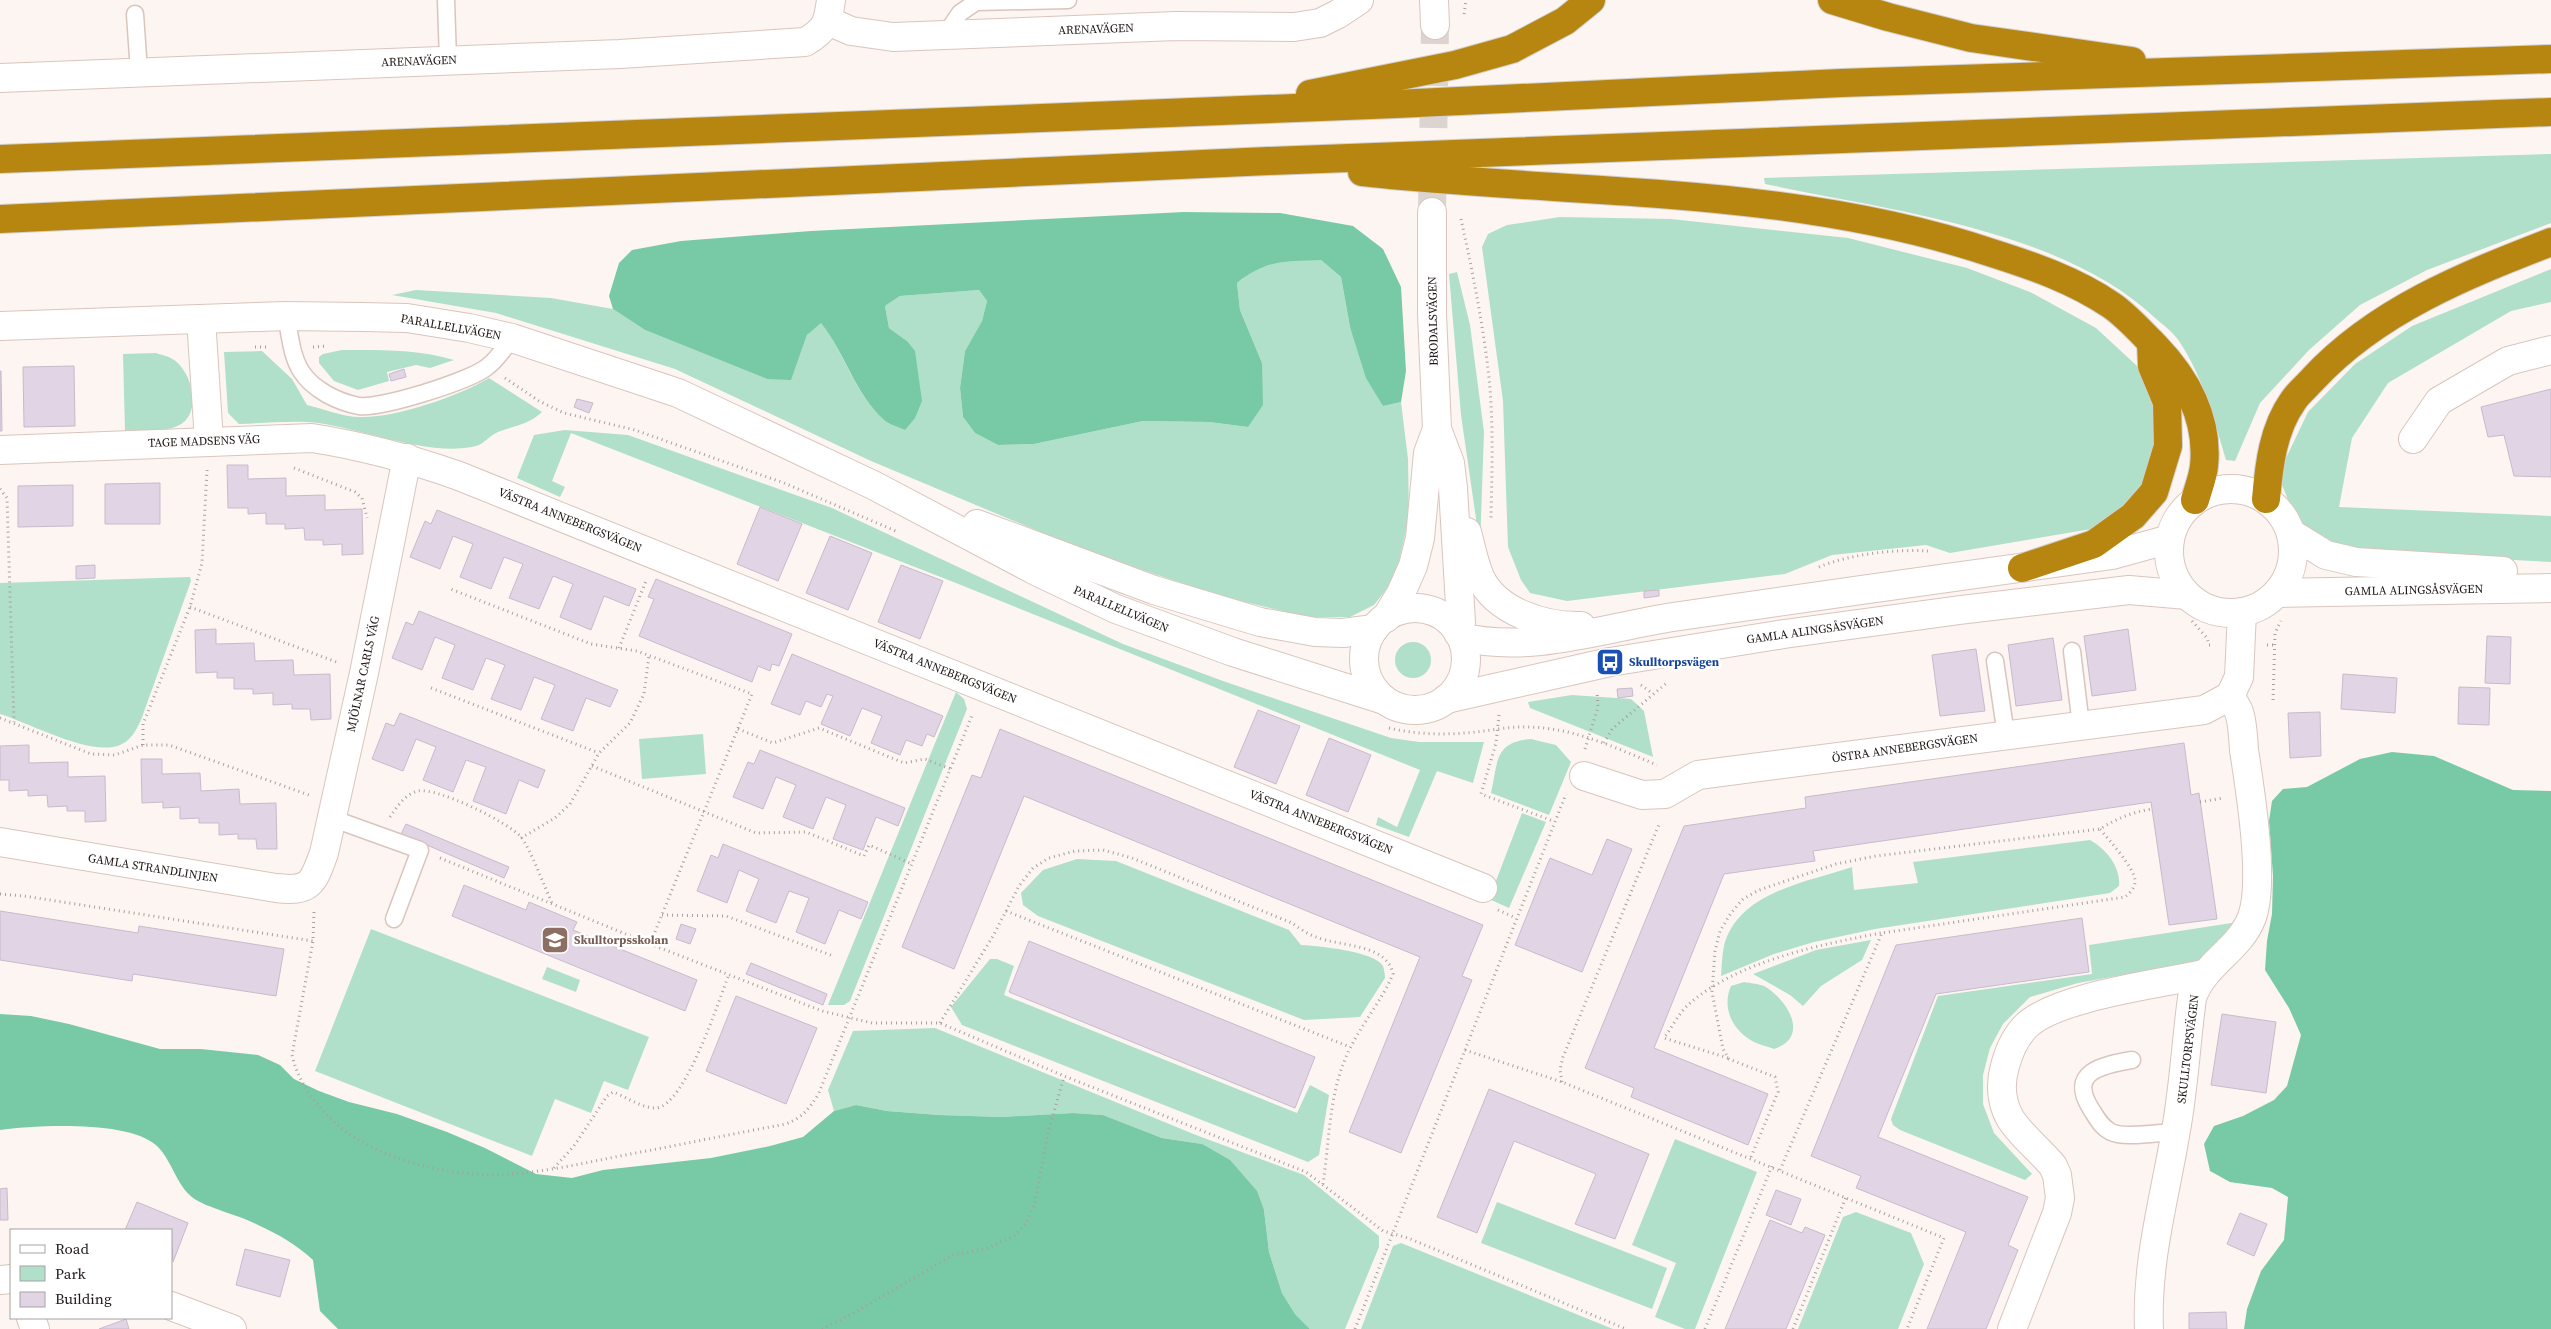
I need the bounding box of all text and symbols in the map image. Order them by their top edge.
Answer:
street label: ARENAVÄGEN [1058,20,1134,38]
street label: ARENAVÄGEN [381,52,457,70]
street label: BRODALSVÄGEN [1424,276,1442,366]
street label: PARALLELLVÄGEN [399,310,503,344]
street label: TAGE MADSENS VÄG [148,431,260,451]
street label: VÄSTRA ANNEBERGSVÄGEN [496,484,644,556]
street label: GAMLA ALINGSÅSVÄGEN [2345,581,2484,599]
street label: PARALLELLVÄGEN [1071,582,1171,636]
street label: GAMLA ALINGSÅSVÄGEN [1745,612,1885,648]
street label: MJÖLNAR CARLS VÄG [343,614,383,734]
street label: VÄSTRA ANNEBERGSVÄGEN [871,635,1019,707]
bus stop icon: Skulltorpsvägen [1595,647,1625,677]
place label: Skulltorpsvägen [1629,654,1720,670]
street label: ÖSTRA ANNEBERGSVÄGEN [1831,730,1979,766]
street label: VÄSTRA ANNEBERGSVÄGEN [1247,786,1395,858]
street label: GAMLA STRANDLINJEN [87,850,219,886]
school or university icon: Skulltorpsskolan [540,925,570,955]
place label: Skulltorpsskolan [574,932,669,948]
street label: SKULLTORPSVÄGEN [2173,993,2203,1105]
legend [10,1229,172,1319]
text: Road [55,1238,89,1259]
text: Park [55,1263,87,1284]
text: Building [55,1288,112,1309]

